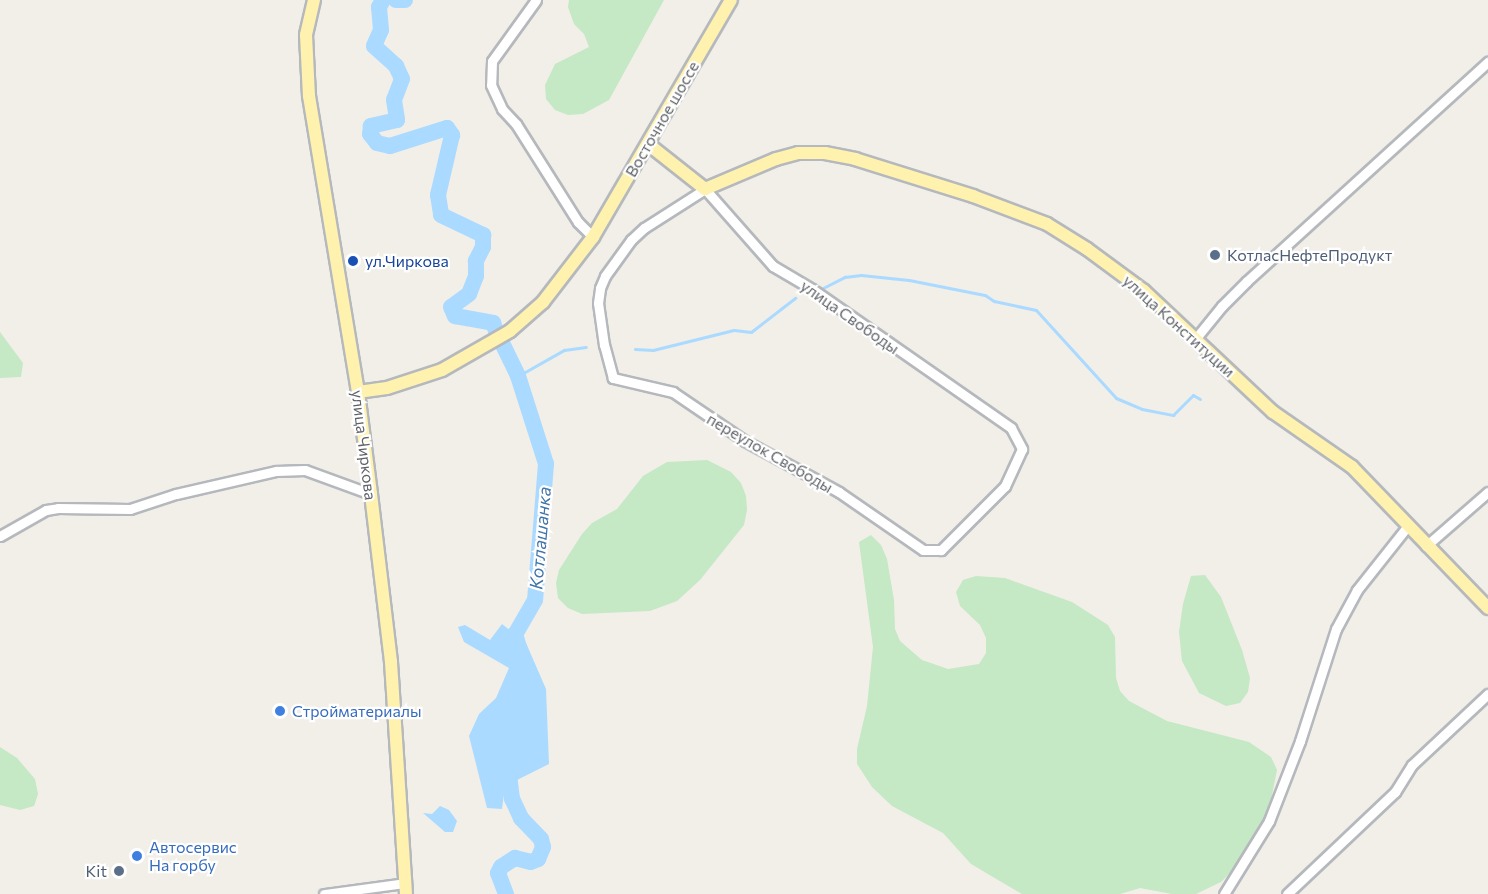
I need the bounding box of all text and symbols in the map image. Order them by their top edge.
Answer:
street label: Восточное шоссе [621,58,703,180]
place label: КотласНефтеПродукт [1227,245,1392,265]
marker: КотласНефтеПродукт [1208,248,1222,262]
place label: ул.Чиркова [365,251,449,271]
marker: ул.Чиркова [346,254,360,268]
street label: улица Конституции [1119,271,1239,381]
street label: улица Свободы [797,276,903,358]
street label: улица Чиркова [348,389,380,501]
street label: переулок Свободы [704,409,836,497]
water label: Котлашанка [525,486,555,590]
place label: Стройматериалы [292,701,422,721]
marker: Стройматериалы [273,704,287,718]
place label: Автосервис На горбу [149,837,237,875]
marker: Автосервис На горбу [130,849,144,863]
place label: Kit [86,861,107,881]
marker: Kit [112,864,126,878]

